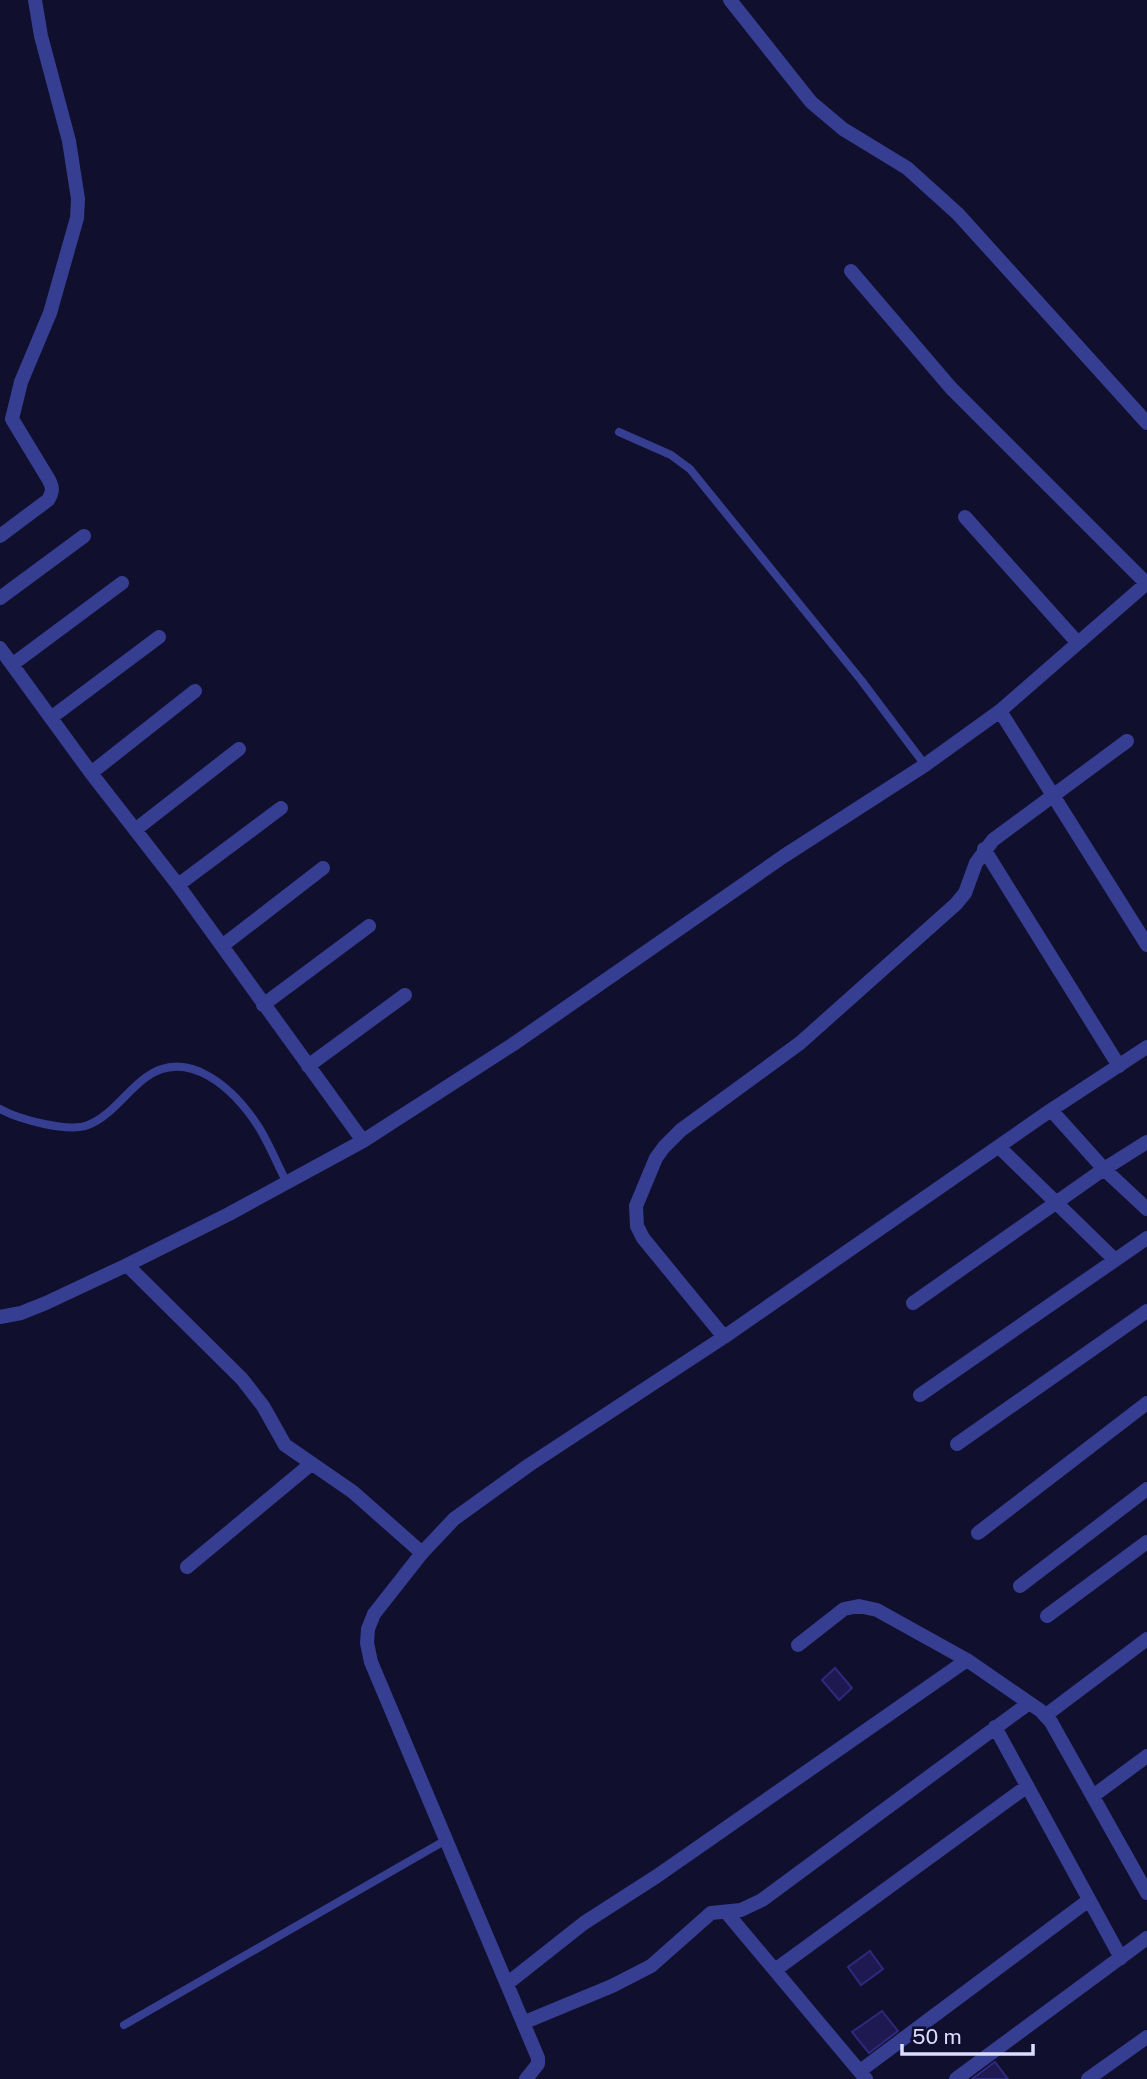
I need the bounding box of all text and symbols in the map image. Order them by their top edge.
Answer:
scale bar [902,2012,1033,2056]
text: 50 m [912,2024,962,2049]

